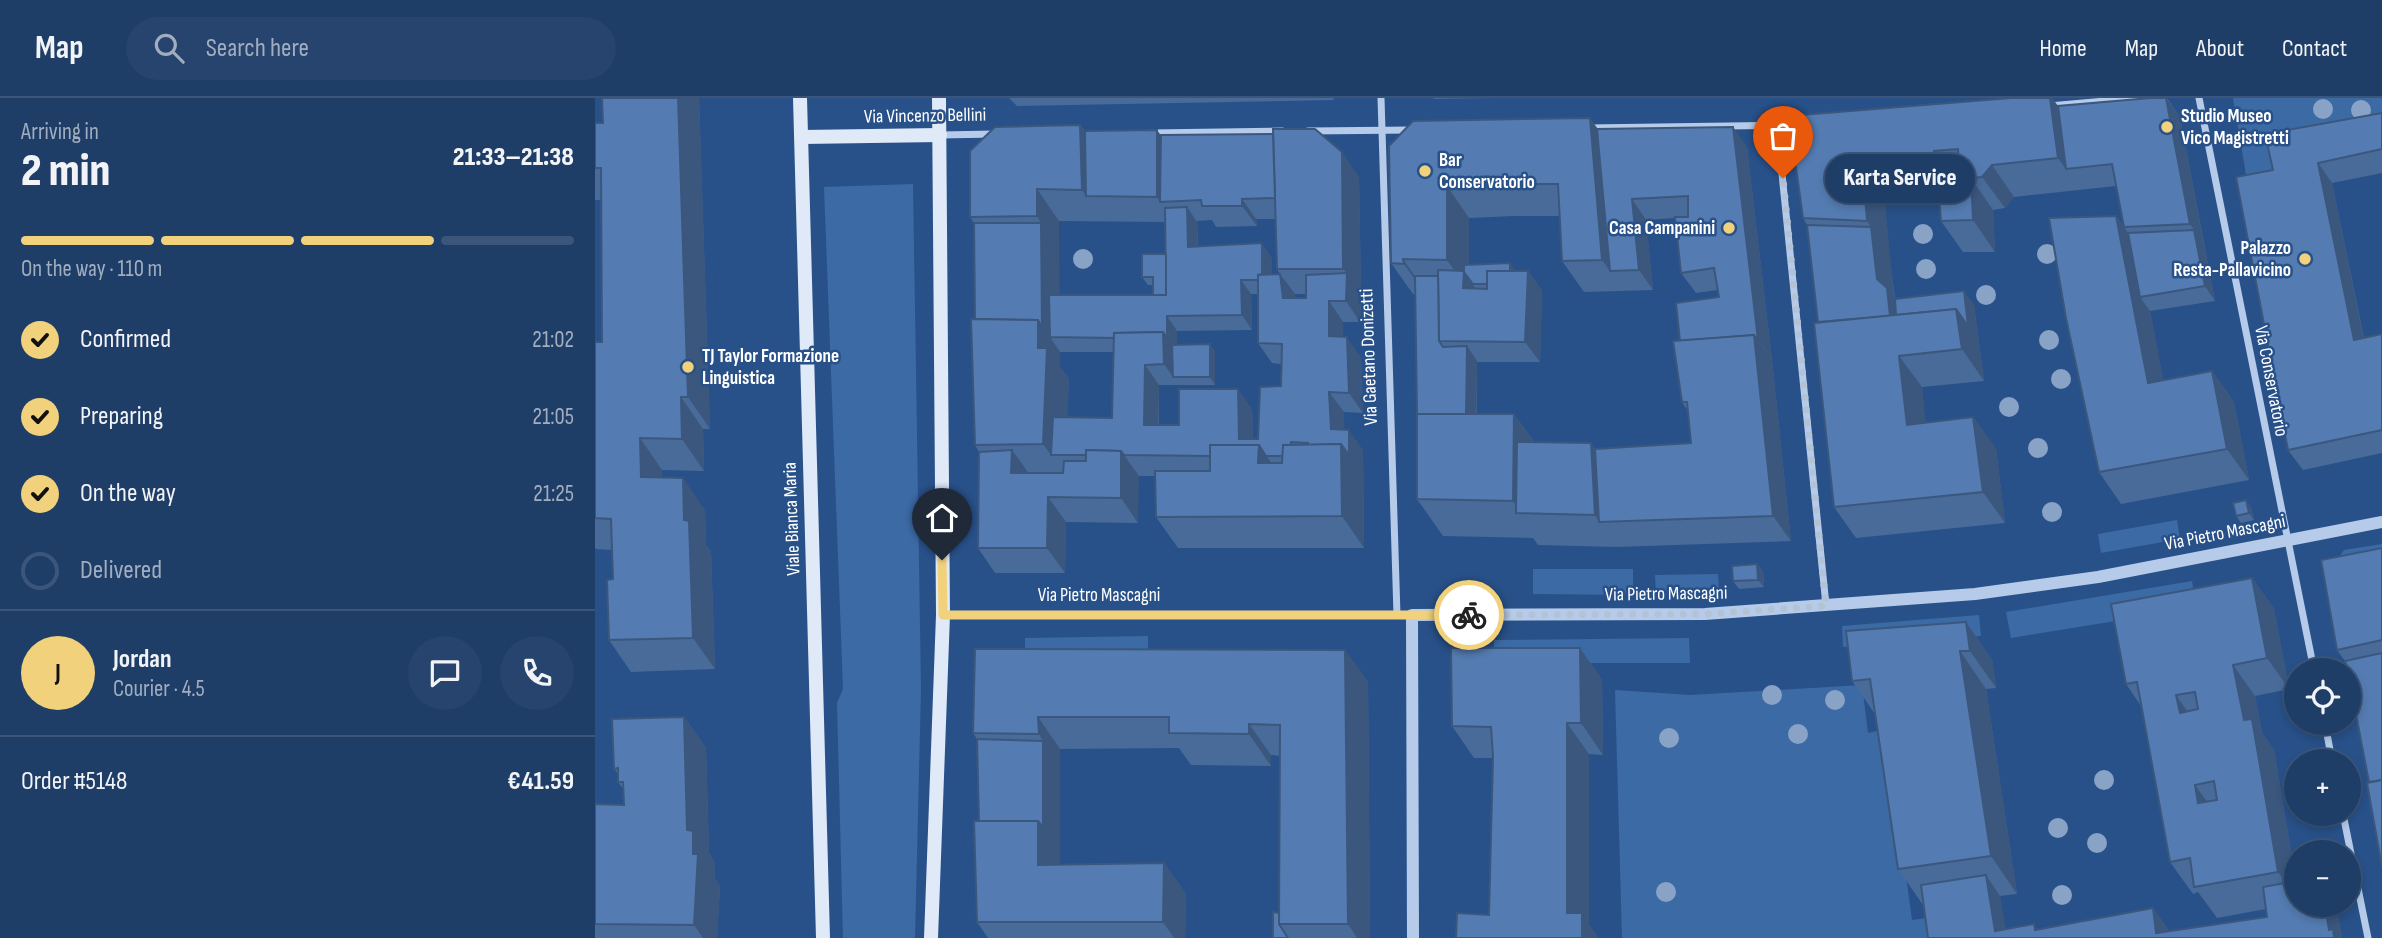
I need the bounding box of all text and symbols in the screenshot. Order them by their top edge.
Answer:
search box [126,17,616,80]
text: Map [35,28,84,68]
icon: search [150,29,188,67]
text: Search here [206,33,309,64]
text: Home [2039,34,2087,63]
text: Map [2125,34,2158,63]
text: About [2196,34,2244,63]
text: Contact [2282,34,2347,63]
street label: Via Vincenzo Bellini [864,103,986,129]
place label: Studio Museo Vico Magistretti [2181,105,2289,150]
pin [1753,106,1813,178]
icon: bag [1764,117,1802,155]
text: Arriving in [21,118,99,146]
marker: Studio Museo Vico Magistretti [2159,119,2175,135]
text: 21:33–21:38 [453,142,574,173]
text: 2 min [21,144,110,199]
place label: Bar Conservatorio [1439,149,1535,194]
callout: Karta Service [1825,154,1975,202]
marker: Bar Conservatorio [1417,163,1433,179]
text: Karta Service [1843,164,1957,192]
place label: Casa Campanini [1609,217,1715,240]
marker: Casa Campanini [1721,220,1737,236]
place label: Palazzo Resta-Pallavicino [2173,237,2291,282]
marker: Palazzo Resta-Pallavicino [2297,251,2313,267]
text: On the way · 110 m [21,255,162,283]
street label: Via Gaetano Donizetti [1355,288,1383,426]
icon: check [21,321,59,359]
text: Confirmed [80,324,171,355]
street label: Via Conservatorio [2249,324,2293,438]
text: 21:02 [532,326,574,354]
place label: TJ Taylor Formazione Linguistica [702,345,839,390]
marker: TJ Taylor Formazione Linguistica [680,359,696,375]
icon: check [21,398,59,436]
text: Preparing [80,401,163,432]
text: 21:05 [533,403,574,431]
street label: Viale Bianca Maria [779,462,805,576]
icon: check [21,475,59,513]
text: On the way [80,478,176,509]
text: 21:25 [533,480,574,508]
pin [912,488,972,560]
icon: home [923,499,961,537]
street label: Via Pietro Mascagni [2163,510,2287,556]
text: Delivered [80,555,162,586]
courier [1434,580,1504,650]
street label: Via Pietro Mascagni [1604,581,1728,607]
street label: Via Pietro Mascagni [1038,584,1160,607]
icon: bike [1450,596,1488,634]
button: chat [408,636,482,710]
button: phone [500,636,574,710]
text: Jordan [113,644,171,675]
text: J [55,658,61,689]
map controls [2284,658,2361,917]
button: locate [2284,658,2361,735]
text: Courier · 4.5 [113,675,205,703]
button: + [2284,749,2361,826]
text: Order #5148 [21,766,127,797]
text: €41.59 [507,766,574,797]
button: − [2284,840,2361,917]

